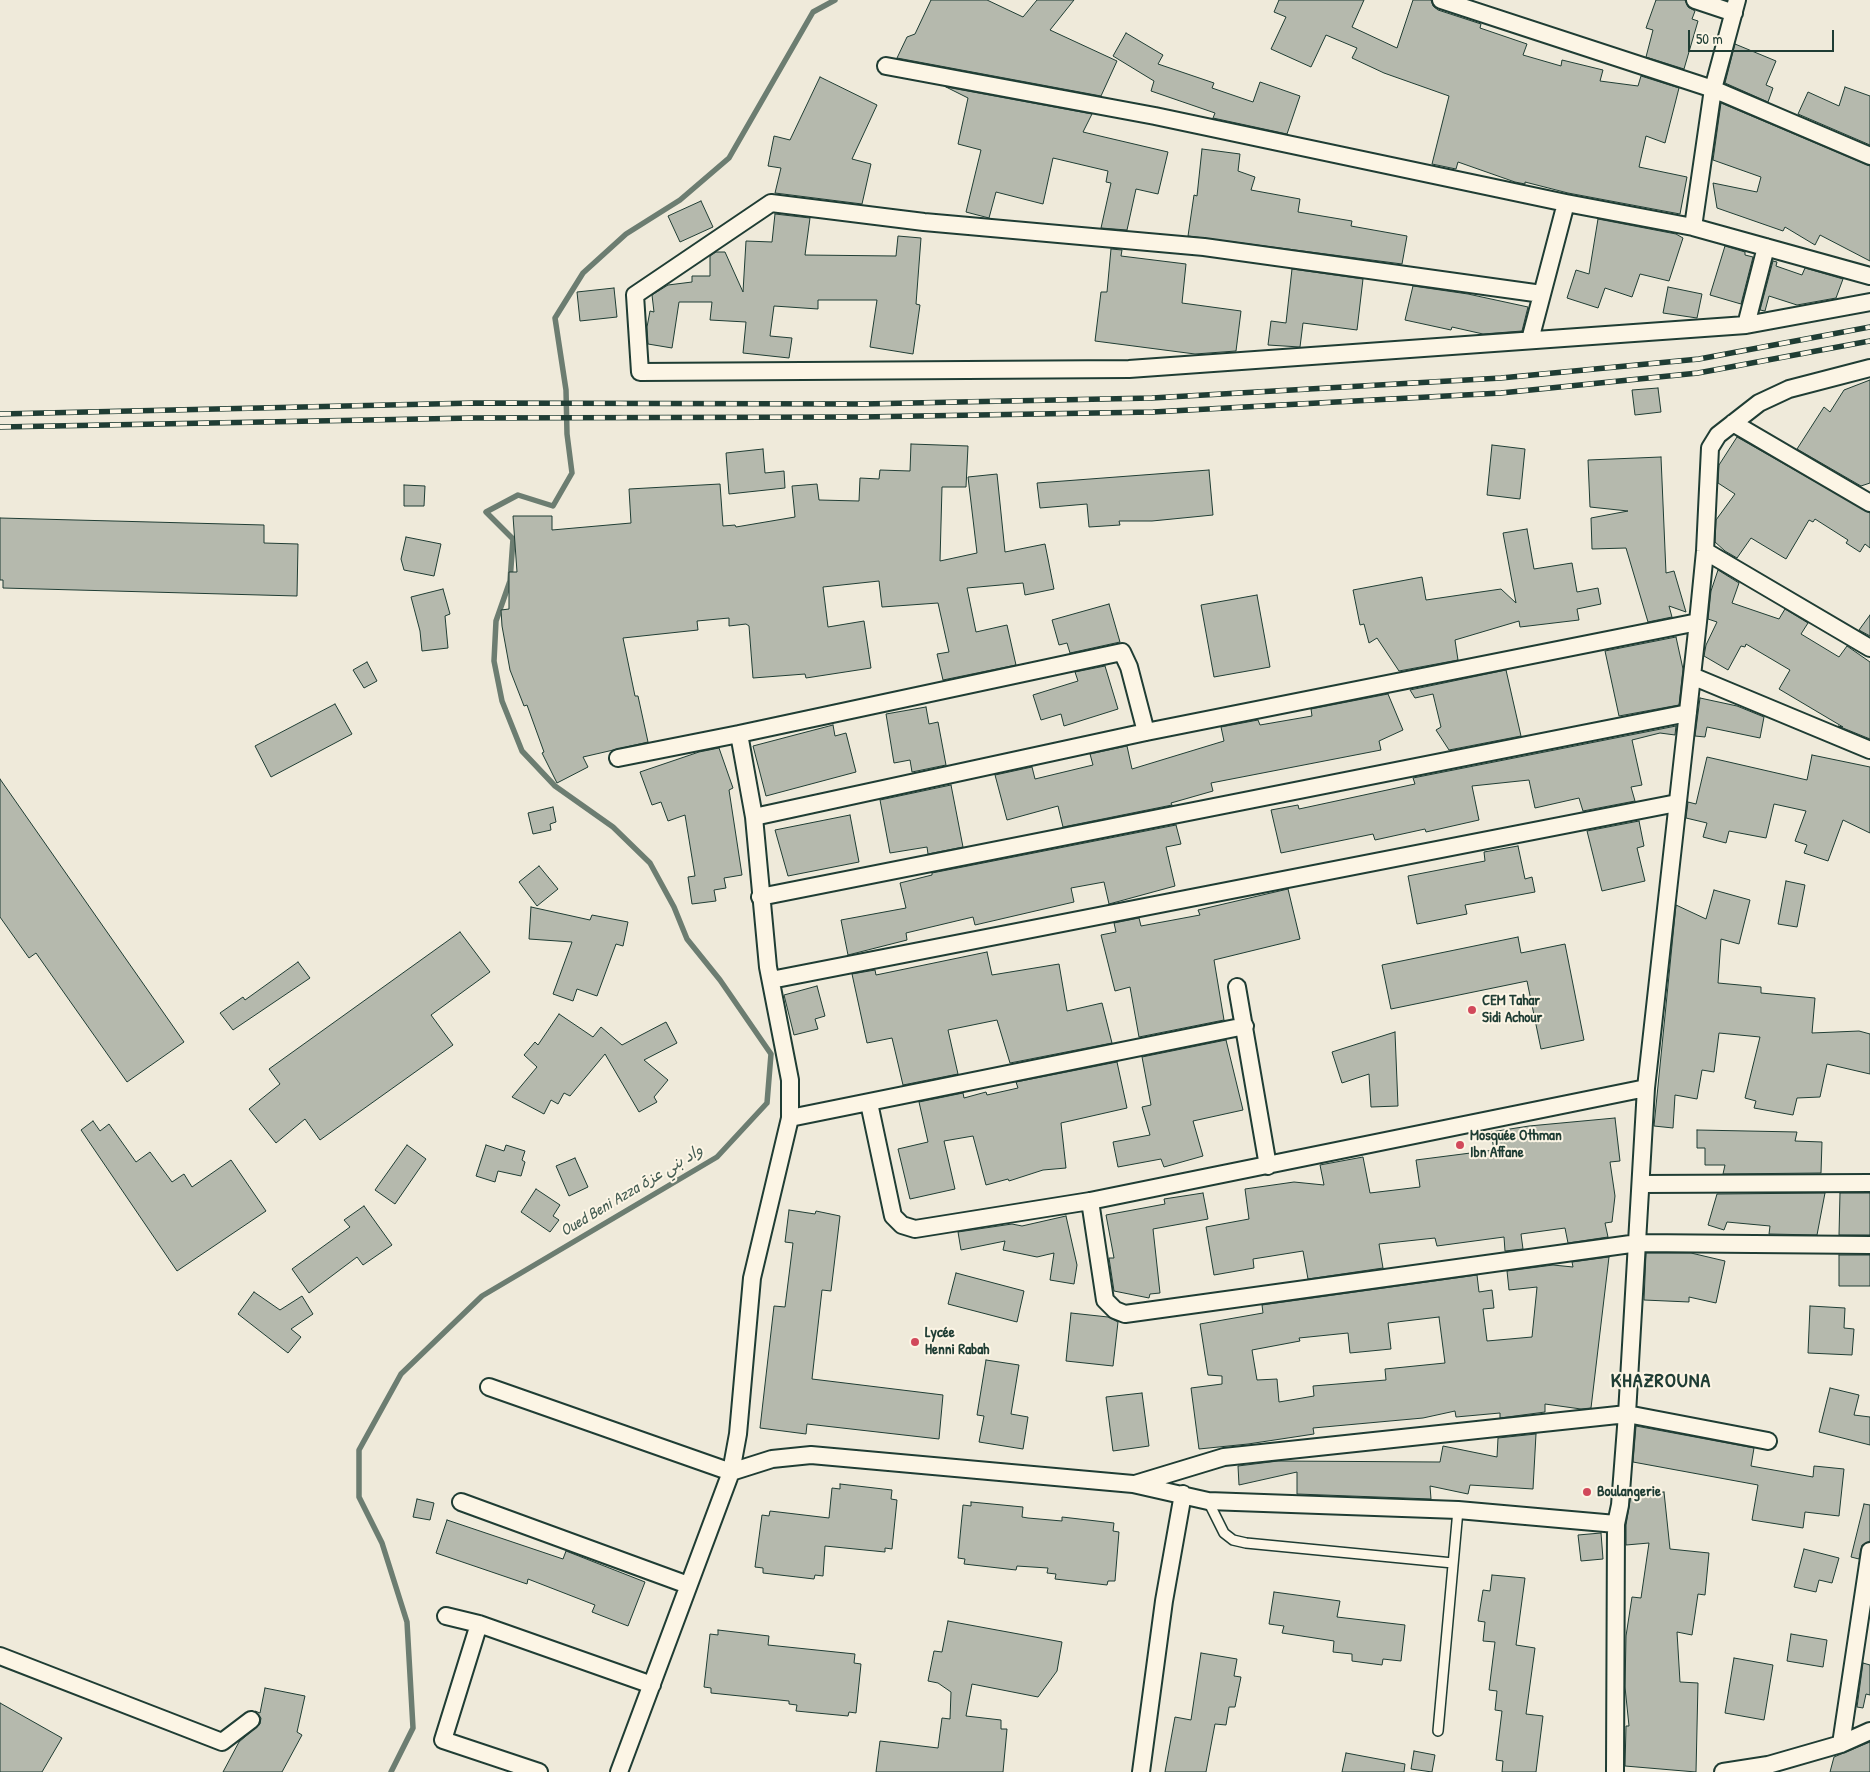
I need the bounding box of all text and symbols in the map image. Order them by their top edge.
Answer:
scale bar [1690,20,1836,52]
text: 50 m [1696,28,1723,49]
place label: CEM Tahar Sidi Achour [1482,992,1542,1027]
marker: CEM Tahar Sidi Achour [1466,1004,1478,1016]
place label: Mosquée Othman Ibn Affane [1470,1127,1562,1162]
marker: Mosquée Othman Ibn Affane [1454,1139,1466,1151]
water label: Oued Beni Azza واد بني عزة [557,1141,707,1241]
place label: Lycée Henni Rabah [925,1324,989,1359]
marker: Lycée Henni Rabah [909,1336,921,1348]
district label: KHAZROUNA [1610,1370,1712,1394]
place label: Boulangerie [1597,1483,1661,1501]
marker: Boulangerie [1581,1486,1593,1498]

